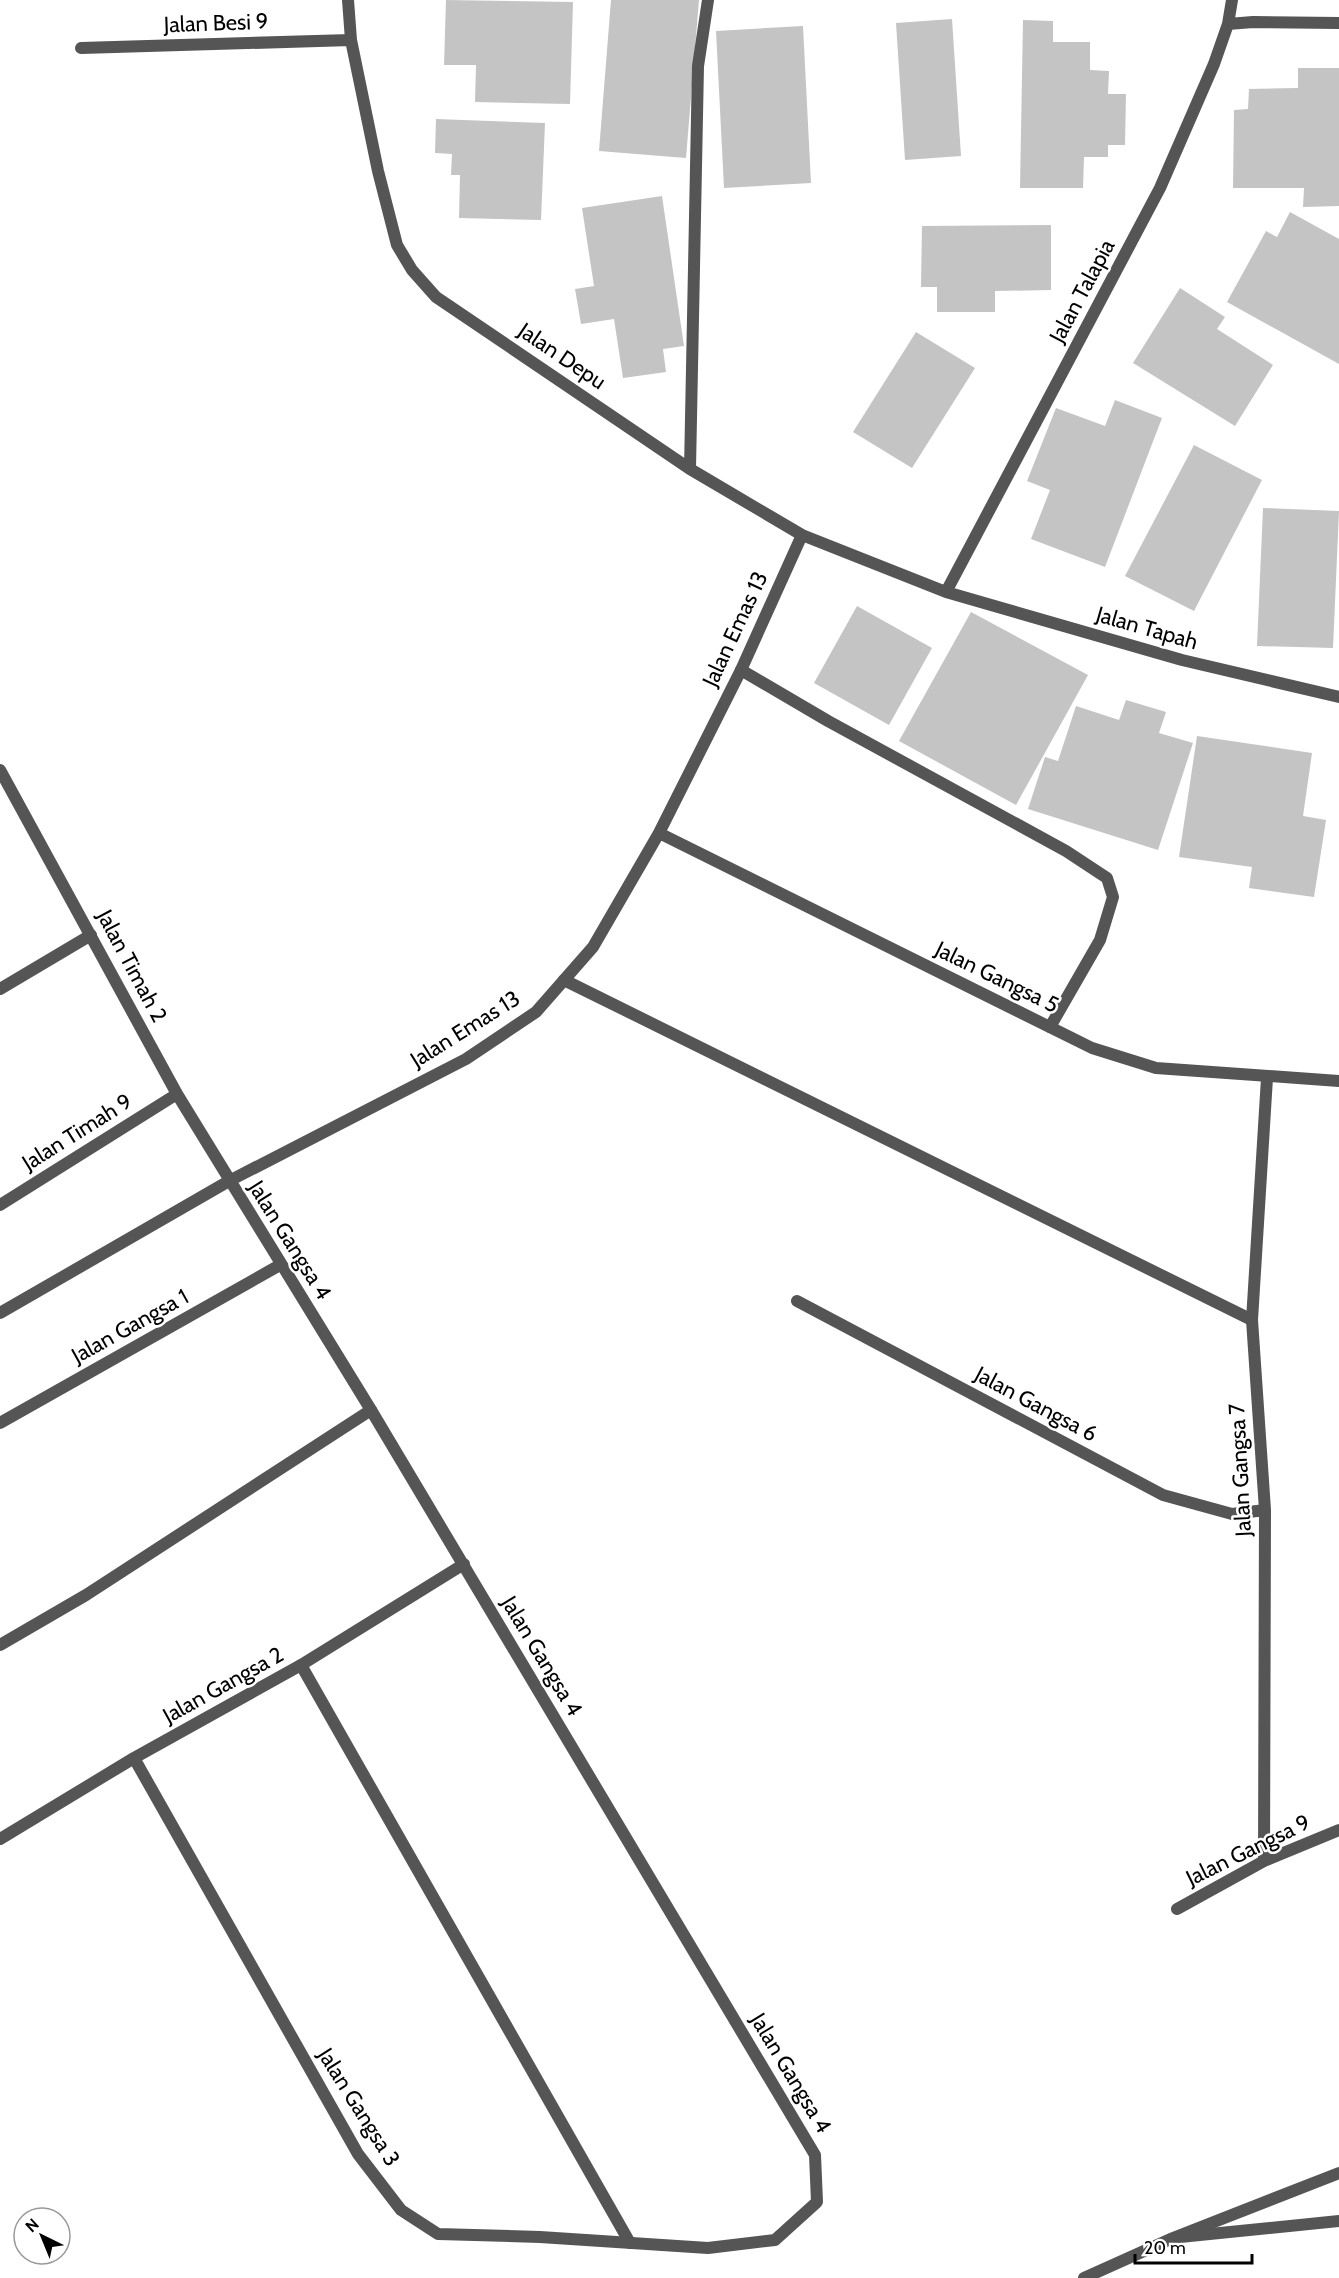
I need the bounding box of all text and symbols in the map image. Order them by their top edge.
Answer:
street label: Jalan Besi 9 [162,8,269,38]
street label: Jalan Talapia [1043,234,1121,348]
street label: Jalan Depu [512,316,611,395]
street label: Jalan Emas 13 [696,567,773,692]
street label: Jalan Tapah [1092,600,1201,655]
street label: Jalan Timah 2 [91,904,173,1027]
street label: Jalan Gangsa 5 [930,935,1063,1019]
street label: Jalan Emas 13 [404,985,525,1074]
street label: Jalan Timah 9 [16,1088,137,1177]
street label: Jalan Gangsa 4 [242,1175,337,1305]
street label: Jalan Gangsa 1 [66,1283,193,1370]
street label: Jalan Gangsa 6 [969,1360,1102,1448]
street label: Jalan Gangsa 7 [1223,1403,1257,1538]
street label: Jalan Gangsa 4 [495,1590,588,1721]
street label: Jalan Gangsa 2 [157,1641,288,1730]
street label: Jalan Gangsa 9 [1181,1808,1314,1892]
street label: Jalan Gangsa 4 [744,2007,837,2138]
street label: Jalan Gangsa 3 [311,2042,406,2171]
north arrow [12,2206,72,2266]
text: N [21,2215,43,2236]
scale bar [1135,2227,1252,2265]
text: 20 m [1144,2237,1186,2259]

